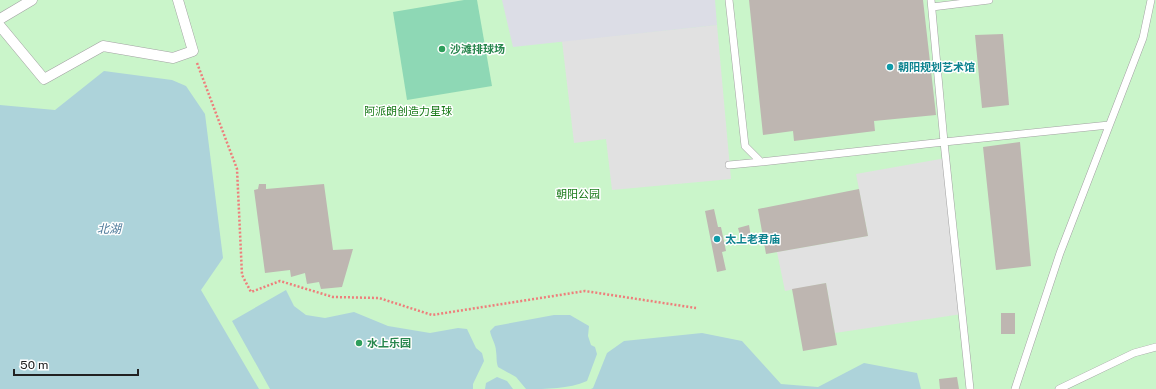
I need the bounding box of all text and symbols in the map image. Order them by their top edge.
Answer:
place label: 沙滩排球场 [450,43,505,55]
marker: 沙滩排球场 [437,44,447,54]
place label: 朝阳规划艺术馆 [898,61,975,73]
marker: 朝阳规划艺术馆 [885,62,895,72]
park label: 阿派朗创造力星球 [364,105,452,117]
park label: 朝阳公园 [556,188,600,200]
water label: 北湖 [97,222,123,236]
place label: 太上老君庙 [725,233,780,245]
marker: 太上老君庙 [712,234,722,244]
place label: 水上乐园 [367,337,411,349]
marker: 水上乐园 [354,338,364,348]
scale bar [14,351,138,377]
text: 50 m [20,358,48,372]

